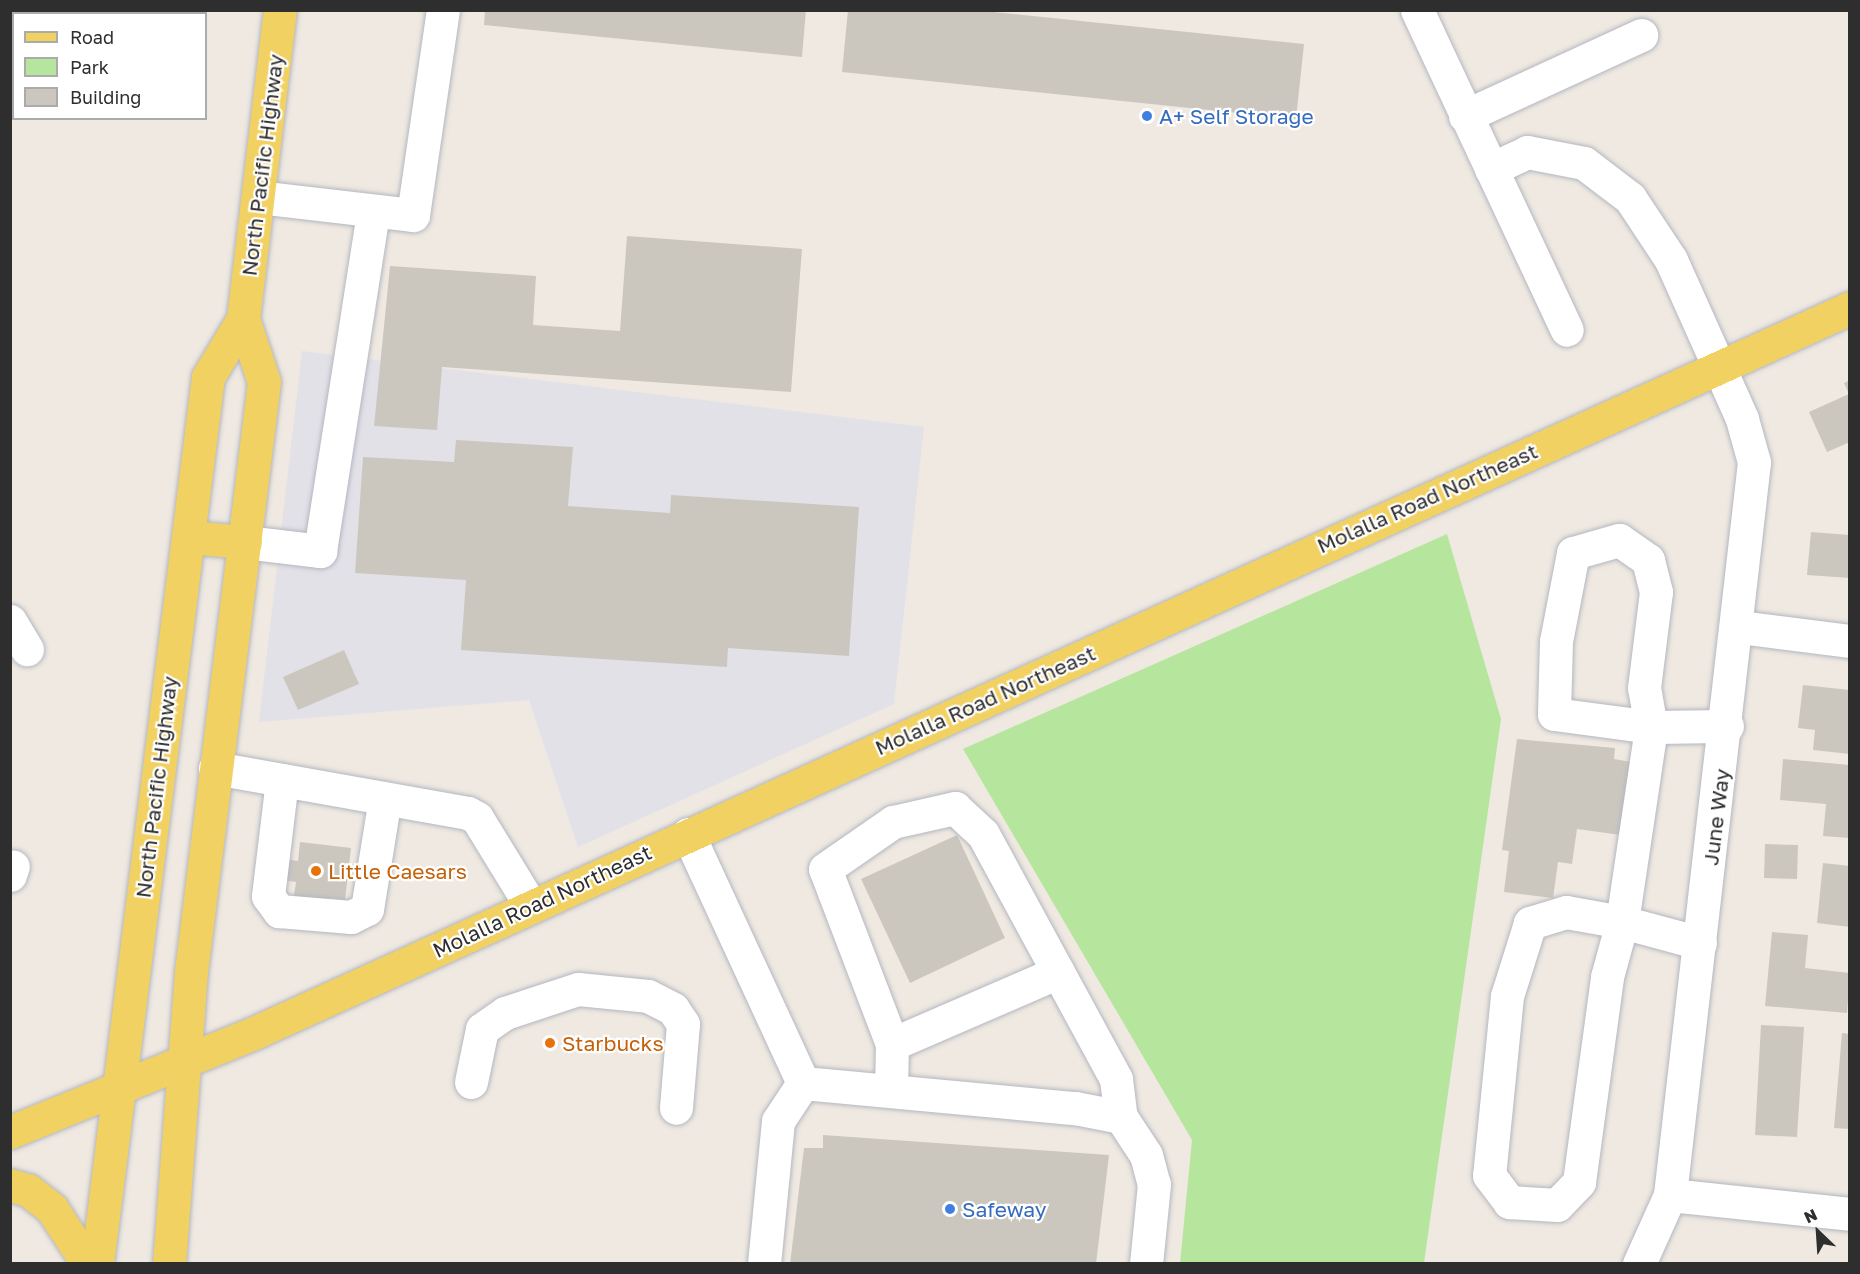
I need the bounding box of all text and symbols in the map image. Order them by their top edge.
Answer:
legend [12,12,207,120]
text: Road [70,26,114,48]
street label: North Pacific Highway [236,53,288,277]
text: Park [70,56,109,78]
text: Building [70,86,141,108]
place label: A+ Self Storage [1159,103,1314,129]
marker: A+ Self Storage [1140,109,1154,123]
street label: Molalla Road Northeast [1313,438,1541,558]
street label: Molalla Road Northeast [871,640,1099,760]
street label: North Pacific Highway [130,675,182,899]
street label: June Way [1698,767,1734,867]
street label: Molalla Road Northeast [429,839,655,963]
place label: Little Caesars [328,858,467,884]
marker: Little Caesars [309,864,323,878]
place label: Starbucks [562,1030,664,1056]
marker: Starbucks [543,1036,557,1050]
place label: Safeway [962,1196,1047,1222]
marker: Safeway [943,1202,957,1216]
north arrow [1788,1202,1848,1262]
text: N [1801,1204,1820,1227]

